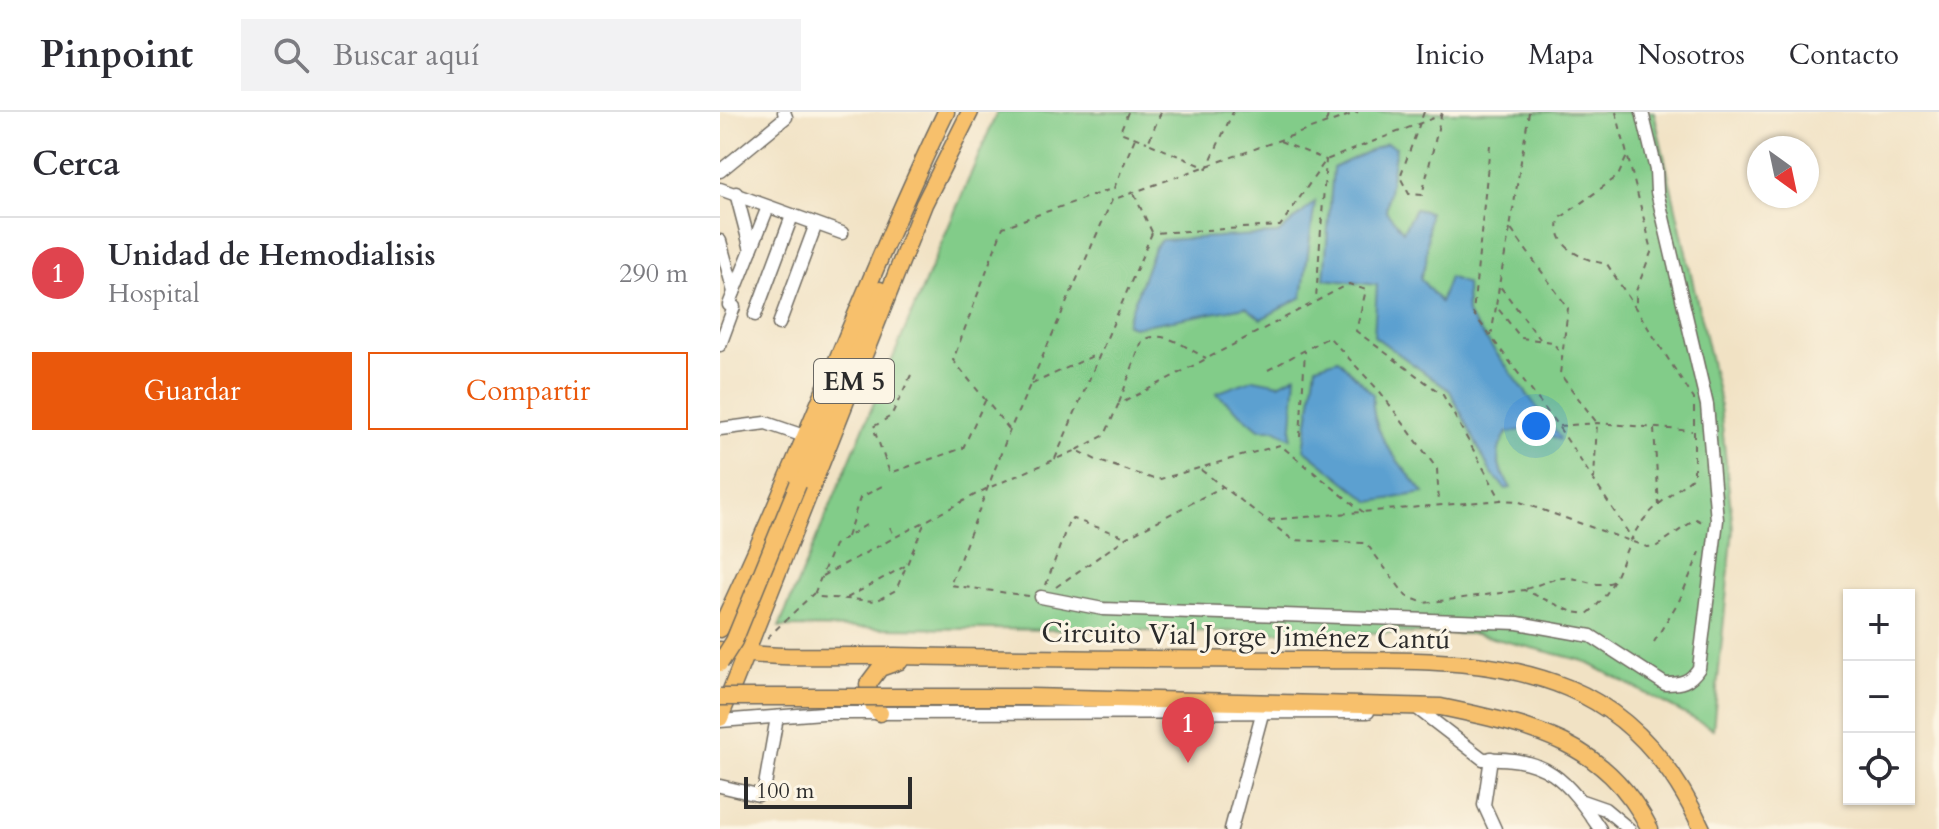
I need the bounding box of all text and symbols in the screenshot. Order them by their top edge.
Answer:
search box [241,19,801,91]
text: Pinpoint [40,29,193,81]
icon: search [269,33,313,77]
text: Buscar aquí [333,35,480,76]
text: Inicio [1415,36,1484,74]
text: Mapa [1528,36,1594,74]
text: Nosotros [1638,36,1745,74]
text: Contacto [1789,36,1899,74]
north arrow [1747,136,1819,208]
text: Cerca [32,141,120,187]
text: Unidad de Hemodialisis [108,235,436,276]
text: 1 [51,256,65,291]
text: 290 m [619,256,688,291]
text: Hospital [108,276,200,311]
button: Guardar [32,352,352,430]
button: Compartir [368,352,688,430]
road number: EM 5 [814,359,894,403]
your location [1516,406,1556,446]
map controls [1843,589,1915,805]
button: + [1843,589,1915,661]
street label: Circuito Vial Jorge Jiménez Cantú [1041,613,1451,659]
button: − [1843,661,1915,733]
pin: 1 [1162,697,1214,763]
button: locate [1843,733,1915,805]
scale bar [744,773,912,809]
text: 100 m [756,776,814,806]

